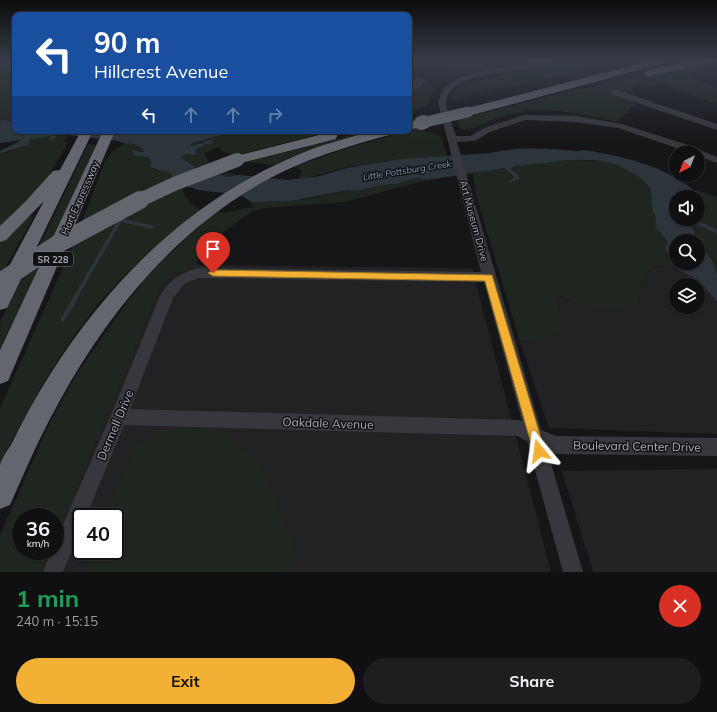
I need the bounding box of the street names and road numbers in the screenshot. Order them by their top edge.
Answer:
street label: Hart Expressway [58,158,102,237]
street label: Art Museum Drive [457,179,491,263]
road number: SR 228 [33,252,73,266]
street label: Dermell Drive [93,388,137,462]
street label: Oakdale Avenue [282,414,374,432]
street label: Boulevard Center Drive [573,437,701,455]

